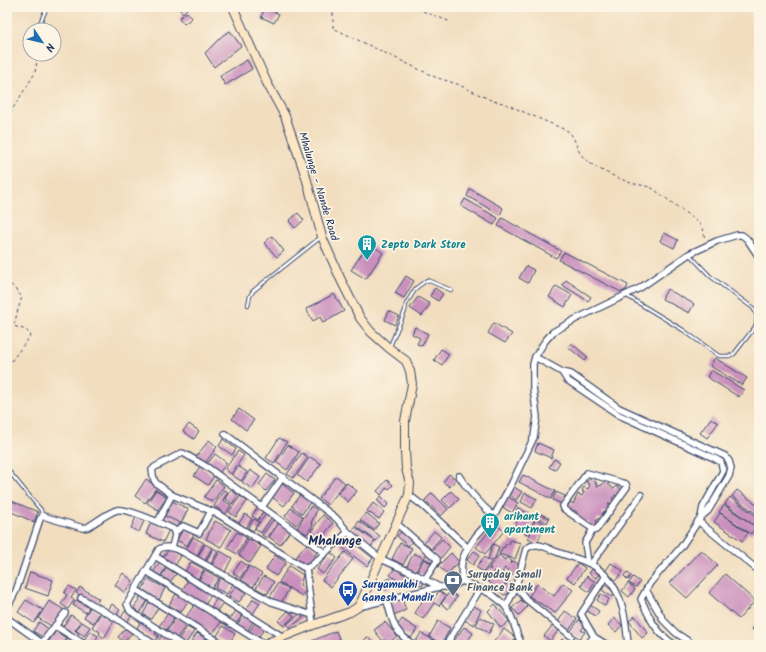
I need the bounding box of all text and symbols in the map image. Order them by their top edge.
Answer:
north arrow [22,22,62,62]
text: N [40,39,59,55]
street label: Mhalunge - Nande Road [293,130,343,243]
building icon: Zepto Dark Store [356,233,378,261]
place label: Zepto Dark Store [381,236,466,254]
place label: arihant apartment [504,508,557,539]
building icon: arihant apartment [479,511,501,539]
district label: Mhalunge [308,531,362,552]
place label: Suryoday Small Finance Bank [467,566,541,597]
bank icon: Suryoday Small Finance Bank [442,569,464,597]
place label: Suryamukhi Ganesh Mandir [362,576,435,607]
bus stop icon: Suryamukhi Ganesh Mandir [337,579,359,607]

